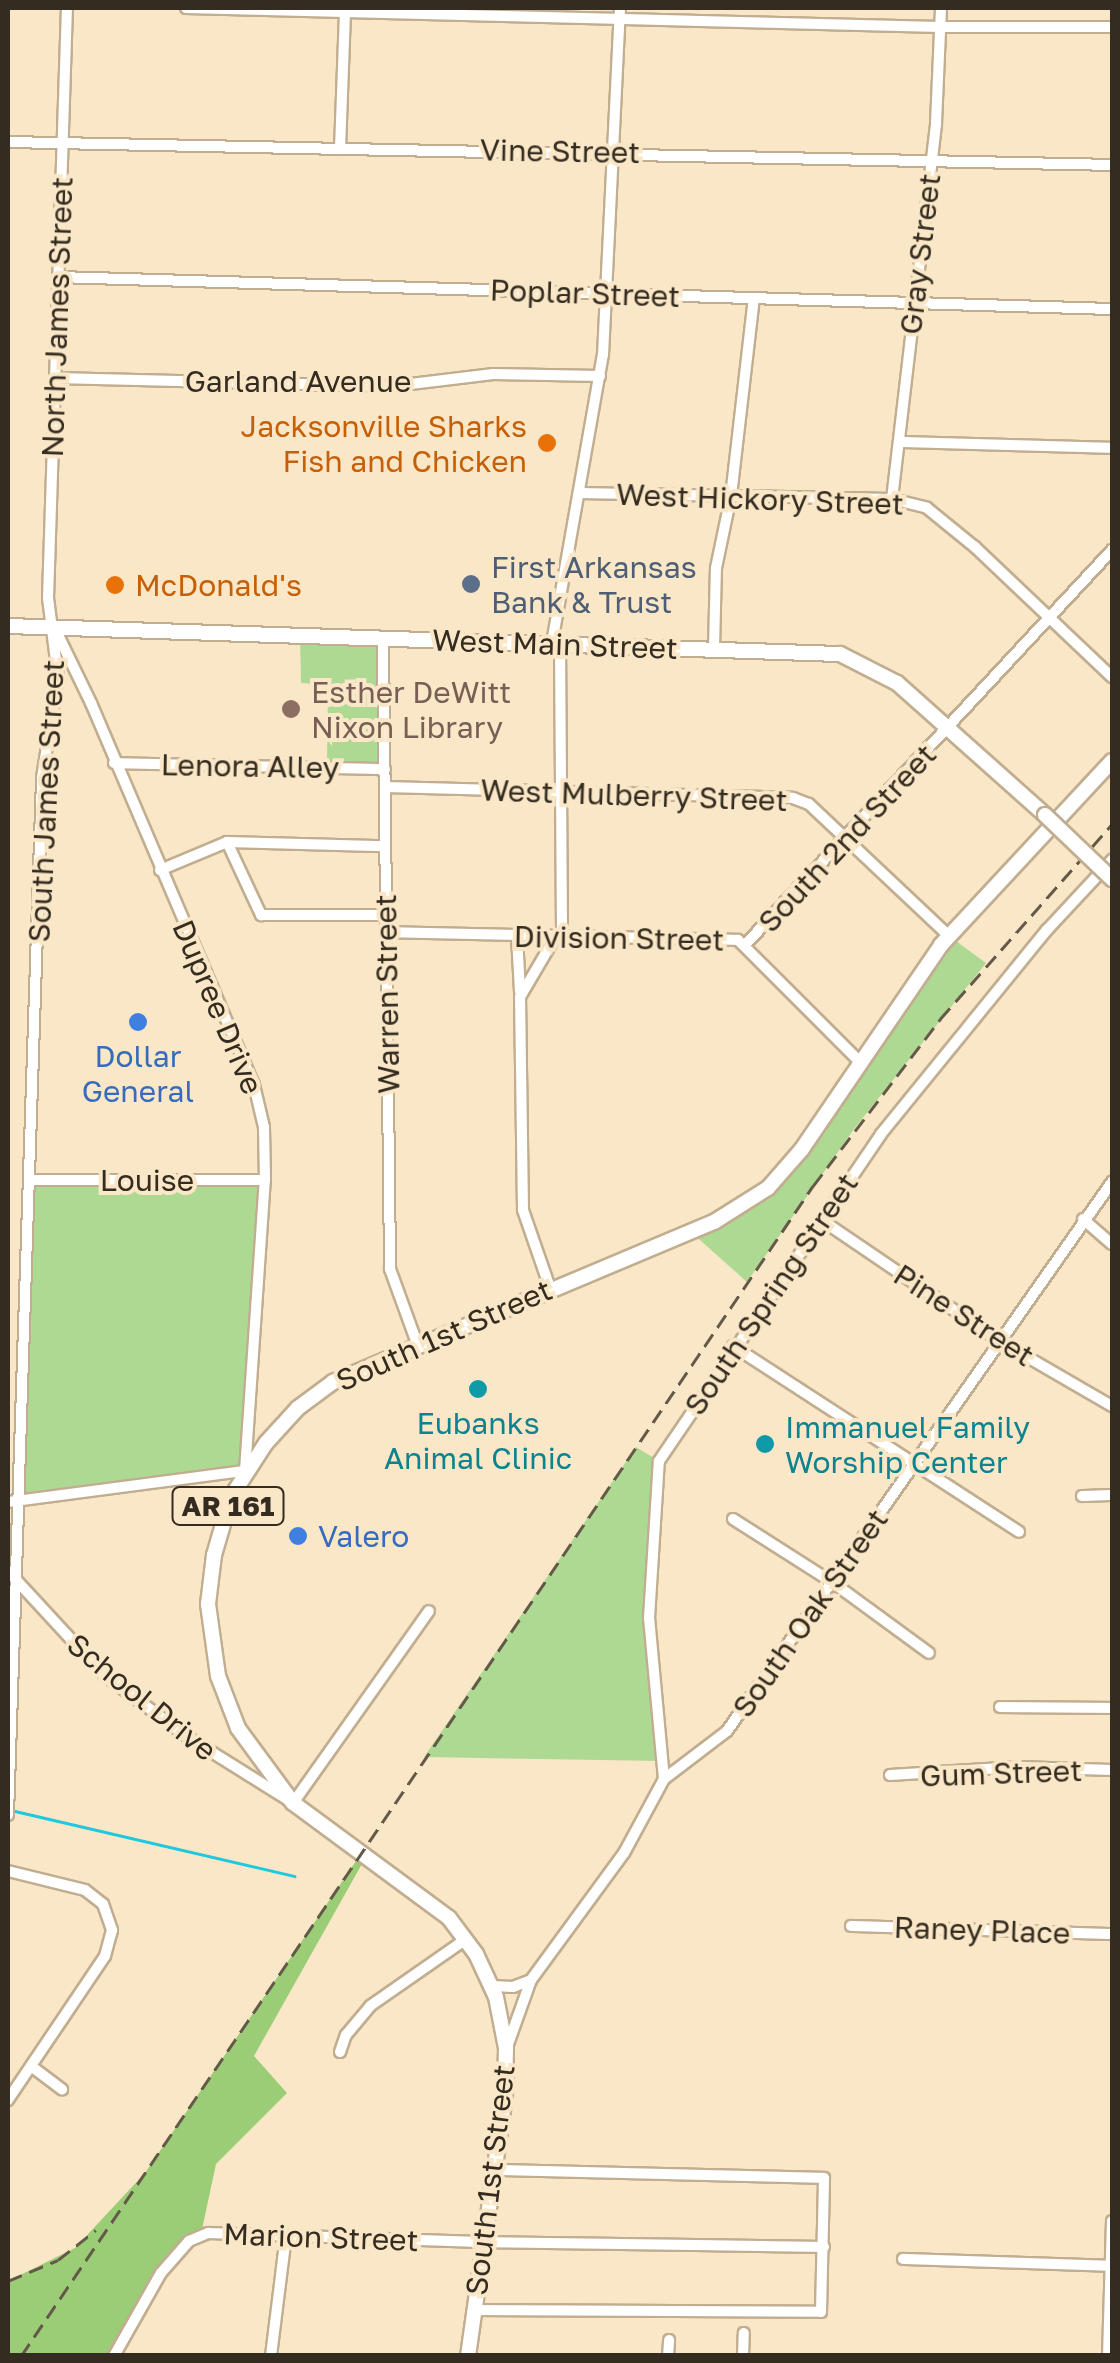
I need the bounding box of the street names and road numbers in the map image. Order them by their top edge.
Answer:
street label: Vine Street [480,132,640,170]
street label: Gray Street [892,171,948,337]
street label: North James Street [34,176,80,458]
street label: Poplar Street [489,272,681,314]
street label: Garland Avenue [185,363,411,399]
street label: West Hickory Street [616,476,904,522]
street label: West Main Street [431,622,679,666]
street label: South James Street [21,659,71,943]
street label: South 2nd Street [751,737,943,939]
street label: Lenora Alley [160,746,340,786]
street label: West Mulberry Street [480,772,788,818]
street label: Warren Street [367,894,407,1094]
street label: Dupree Drive [165,915,271,1099]
street label: Division Street [513,918,725,958]
street label: Louise [100,1162,194,1198]
street label: South Spring Street [677,1166,865,1422]
street label: Pine Street [887,1256,1041,1374]
street label: South 1st Street [331,1271,557,1399]
road number: AR 161 [170,1483,286,1529]
street label: South Oak Street [725,1502,895,1724]
street label: School Drive [60,1626,224,1768]
street label: Gum Street [919,1752,1083,1794]
street label: Raney Place [893,1909,1071,1951]
street label: South 1st Street [458,2063,522,2297]
street label: Marion Street [223,2216,419,2258]

